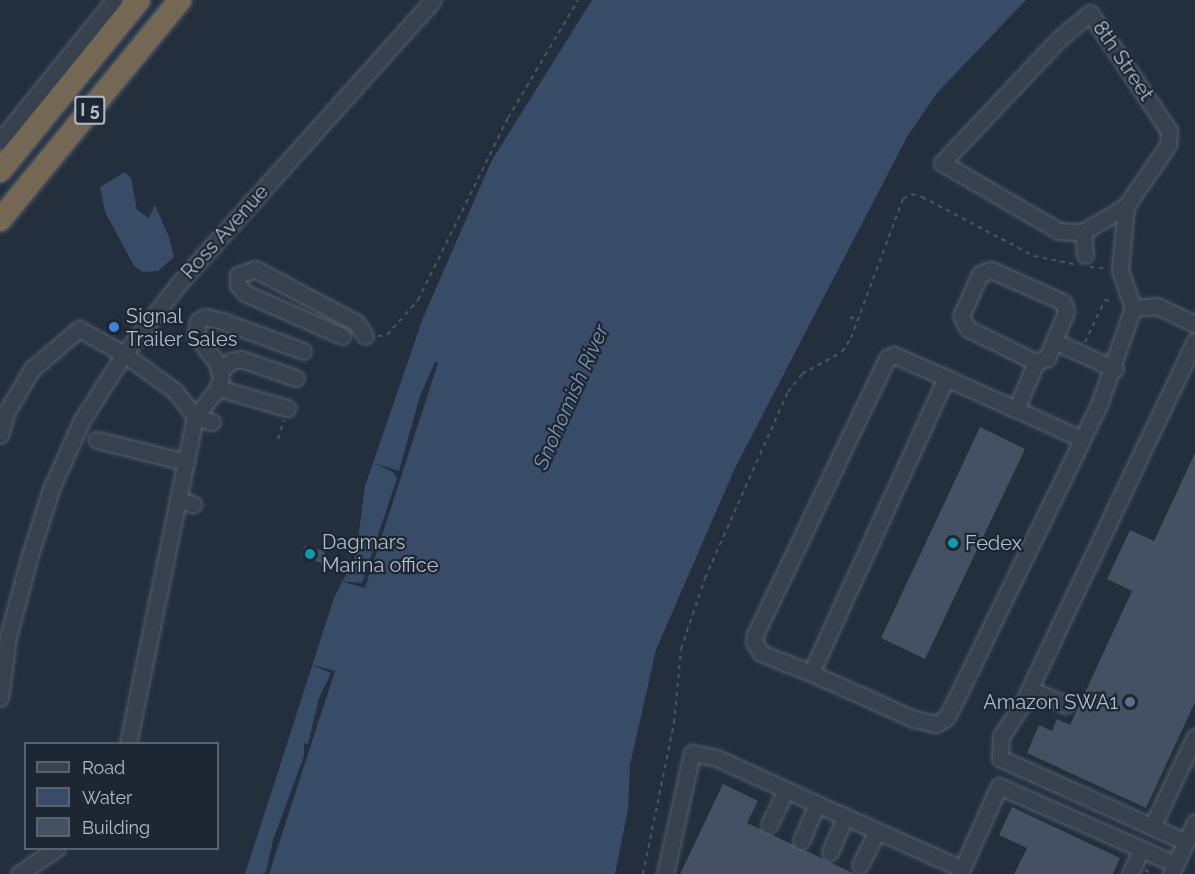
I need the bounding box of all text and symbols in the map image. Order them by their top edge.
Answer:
street label: 8th Street [1088,17,1158,105]
road number: I 5 [74,95,106,125]
street label: Ross Avenue [176,180,274,284]
place label: Signal Trailer Sales [126,304,238,351]
marker: Signal Trailer Sales [107,320,121,334]
water label: Snohomish River [528,321,614,473]
place label: Dagmars Marina office [322,530,438,577]
place label: Fedex [965,531,1022,555]
marker: Fedex [946,536,960,550]
marker: Dagmars Marina office [303,547,317,561]
place label: Amazon SWA1 [983,690,1118,714]
marker: Amazon SWA1 [1123,695,1137,709]
legend [24,742,219,850]
text: Road [82,757,125,778]
text: Water [82,787,132,808]
text: Building [82,817,150,838]

